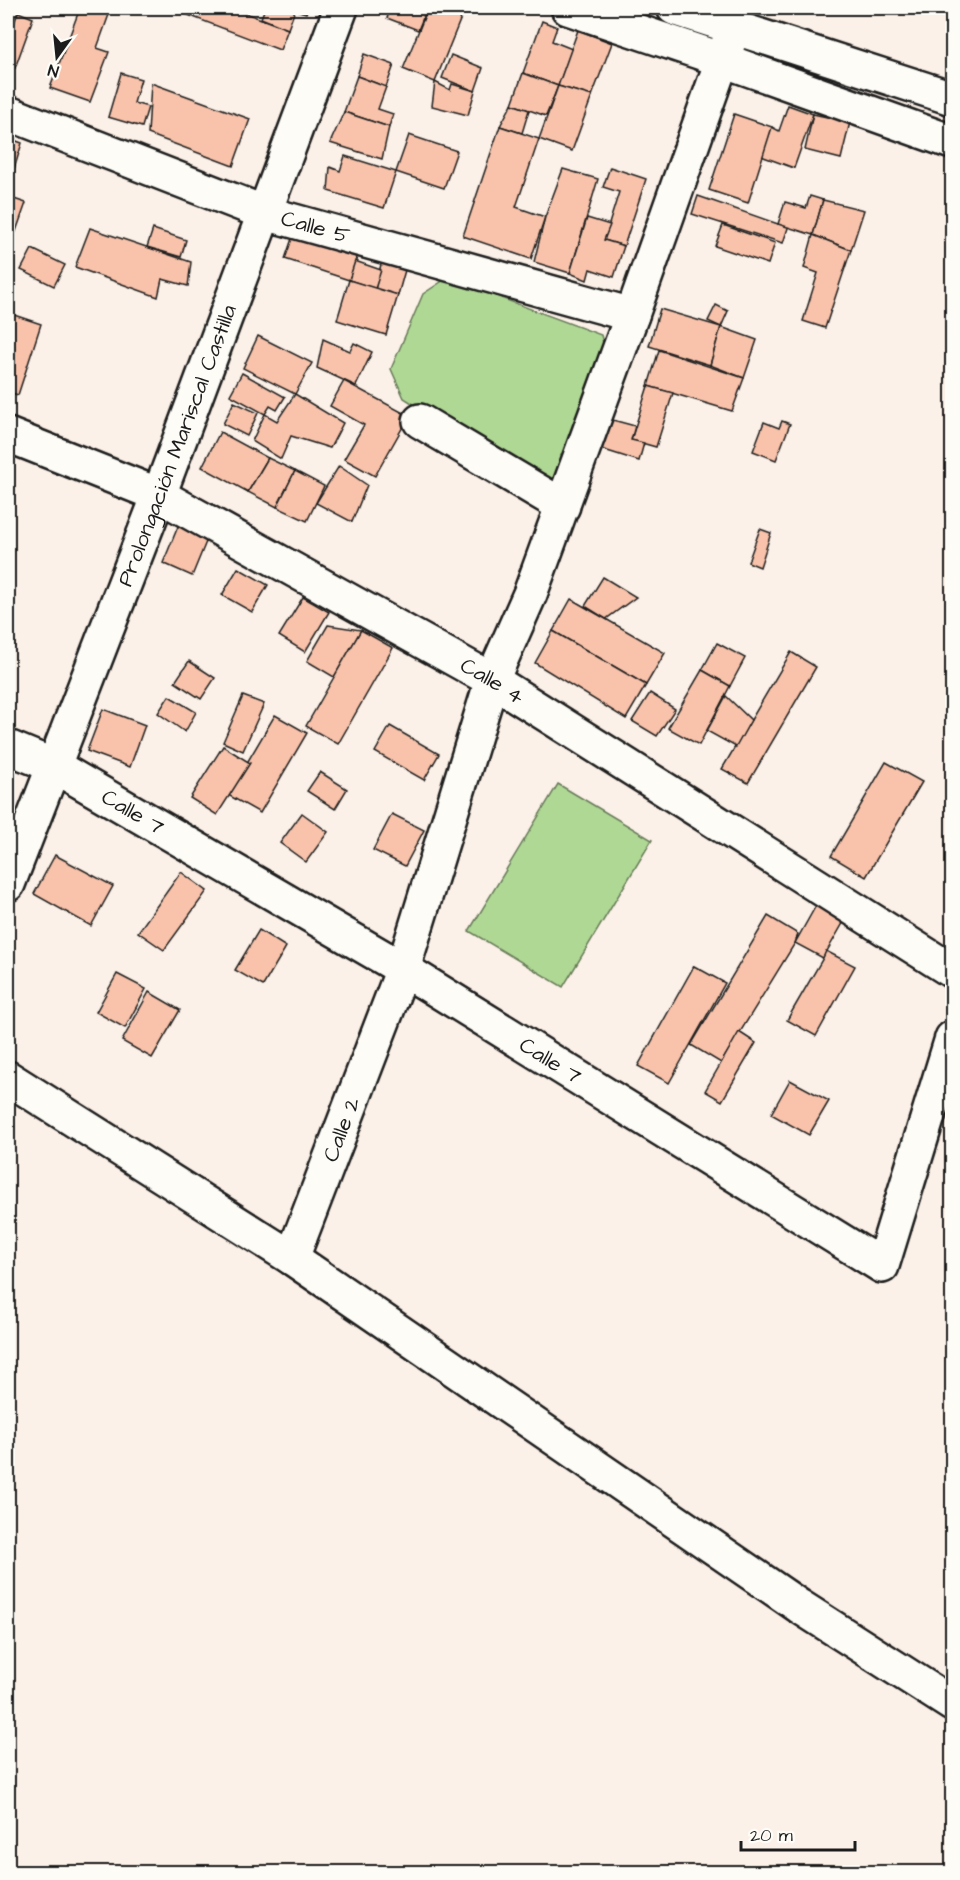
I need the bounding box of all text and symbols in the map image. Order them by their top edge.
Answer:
north arrow [27,27,87,87]
text: N [46,59,61,82]
street label: Calle 5 [277,203,354,251]
street label: Prolongación Mariscal Castilla [110,300,244,591]
street label: Calle 4 [455,650,530,712]
street label: Calle 7 [96,781,170,843]
street label: Calle 7 [513,1029,588,1092]
street label: Calle 2 [315,1092,368,1166]
scale bar [741,1814,855,1852]
text: 20 m [750,1823,793,1848]

